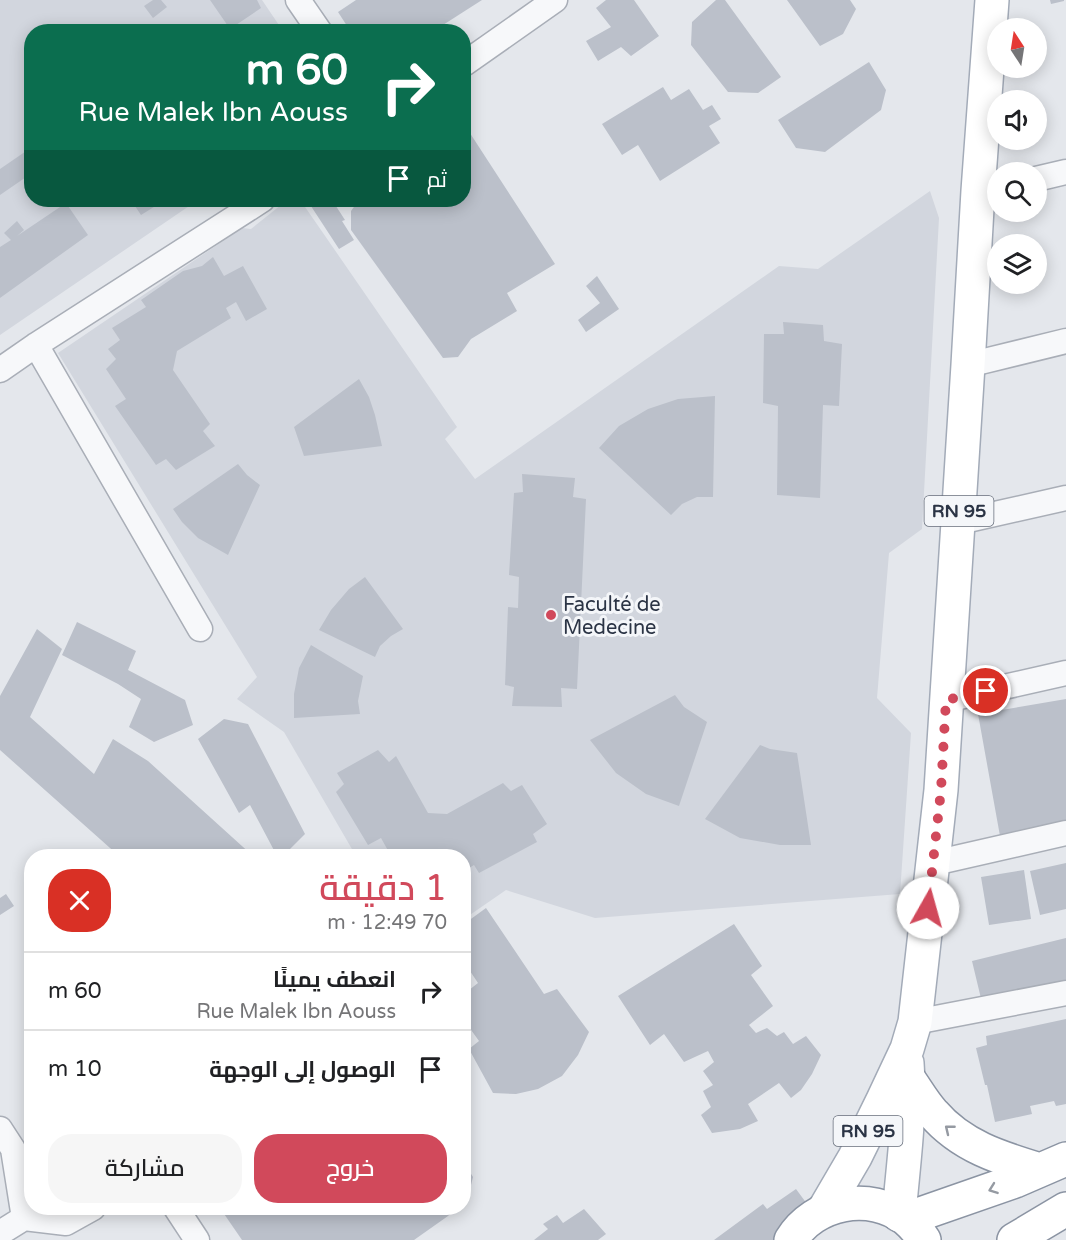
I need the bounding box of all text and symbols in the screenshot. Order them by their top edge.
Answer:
north arrow [987,18,1047,78]
map controls [987,18,1047,294]
text: 60 m [246,45,348,96]
icon: right [369,48,447,126]
button: sound [987,90,1047,150]
text: Rue Malek Ibn Aouss [79,96,348,129]
icon: arrive [382,162,415,195]
button: search [987,162,1047,222]
text: ثم [427,167,447,193]
button: layers [987,234,1047,294]
road number: RN 95 [924,496,994,526]
place label: Faculté de Medecine [563,593,661,640]
marker: Faculté de Medecine [544,608,558,622]
pin [960,665,1011,716]
icon: arrive [969,674,1002,707]
text: 1 دقيقة [319,867,447,910]
button: close [48,869,111,932]
position arrow [896,876,960,940]
text: 70 m · 12:49 [327,911,447,935]
text: انعطف يمينًا [273,967,396,993]
icon: right [414,975,447,1008]
text: 60 m [48,978,102,1004]
text: Rue Malek Ibn Aouss [196,1000,396,1024]
icon: arrive [414,1053,447,1086]
text: 10 m [48,1056,102,1082]
text: الوصول إلى الوجهة [209,1057,396,1083]
road number: RN 95 [834,1116,902,1146]
one-way arrow [945,1125,956,1136]
button: مشاركة [48,1134,242,1203]
button: خروج [254,1134,447,1203]
one-way arrow [988,1182,999,1194]

